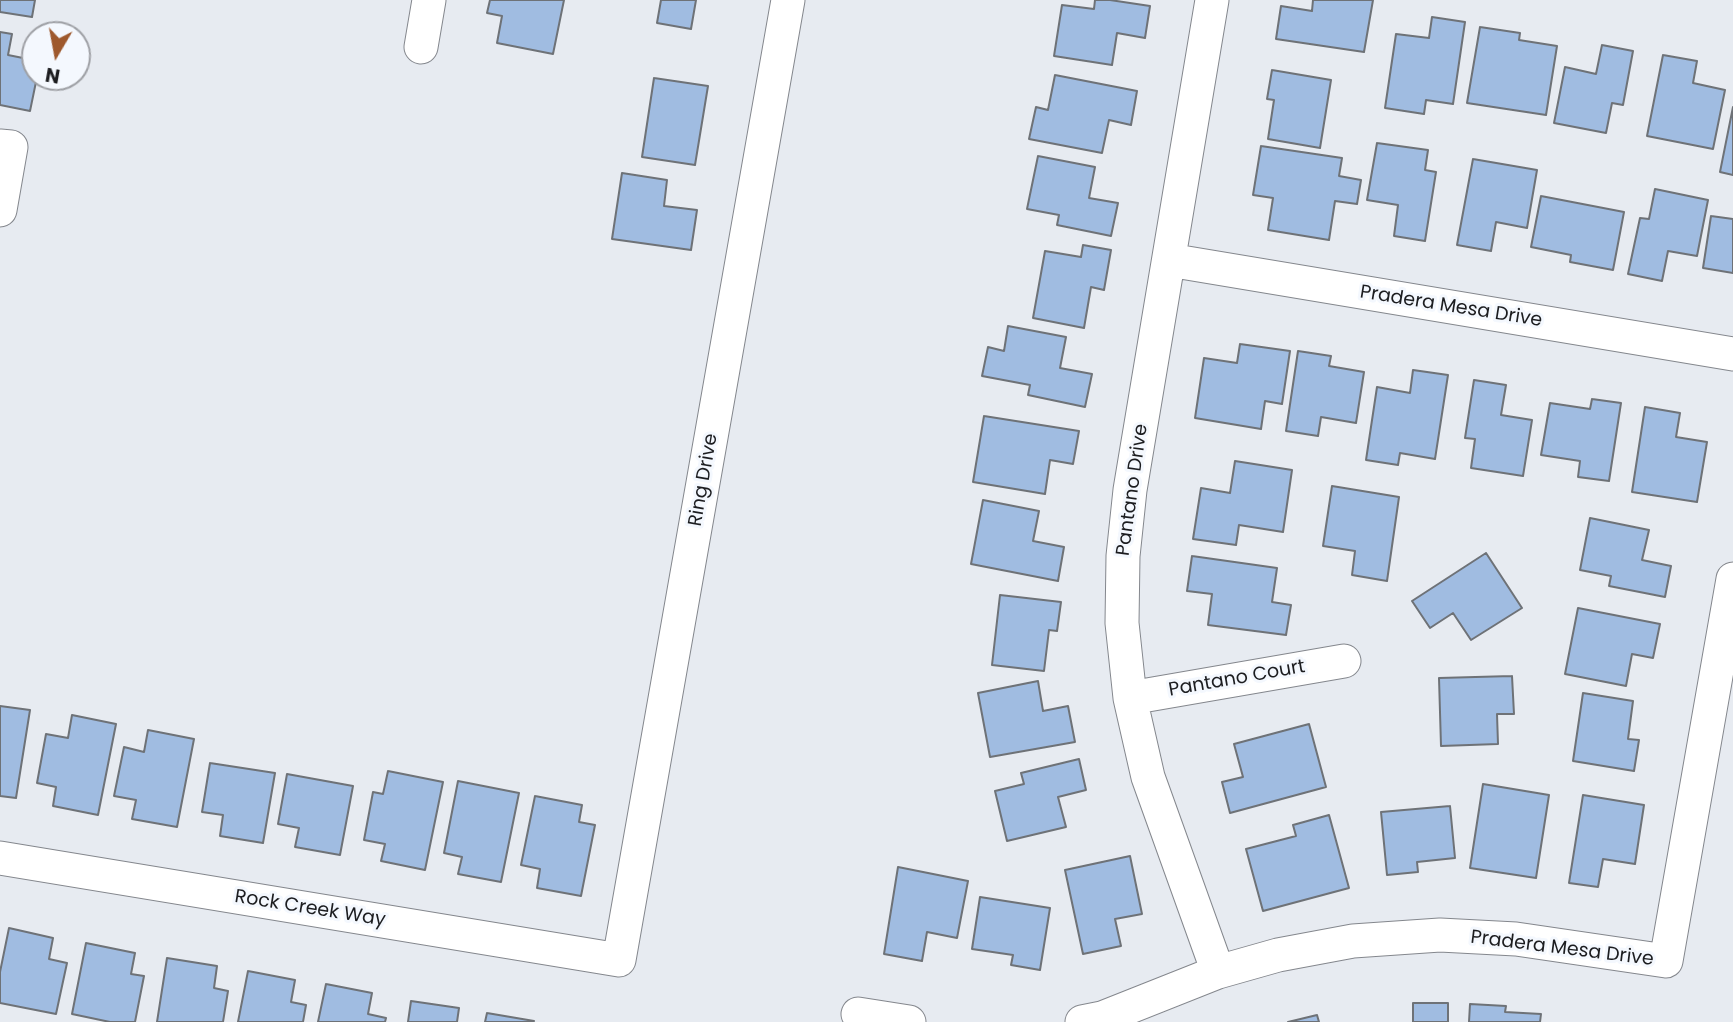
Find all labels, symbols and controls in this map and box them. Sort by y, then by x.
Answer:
north arrow [21,21,91,91]
text: N [43,61,62,90]
street label: Pradera Mesa Drive [1358,281,1544,333]
street label: Pantano Drive [1112,423,1154,557]
street label: Ring Drive [685,432,723,528]
street label: Pantano Court [1167,656,1307,702]
street label: Rock Creek Way [233,886,387,932]
street label: Pradera Mesa Drive [1469,926,1655,972]

